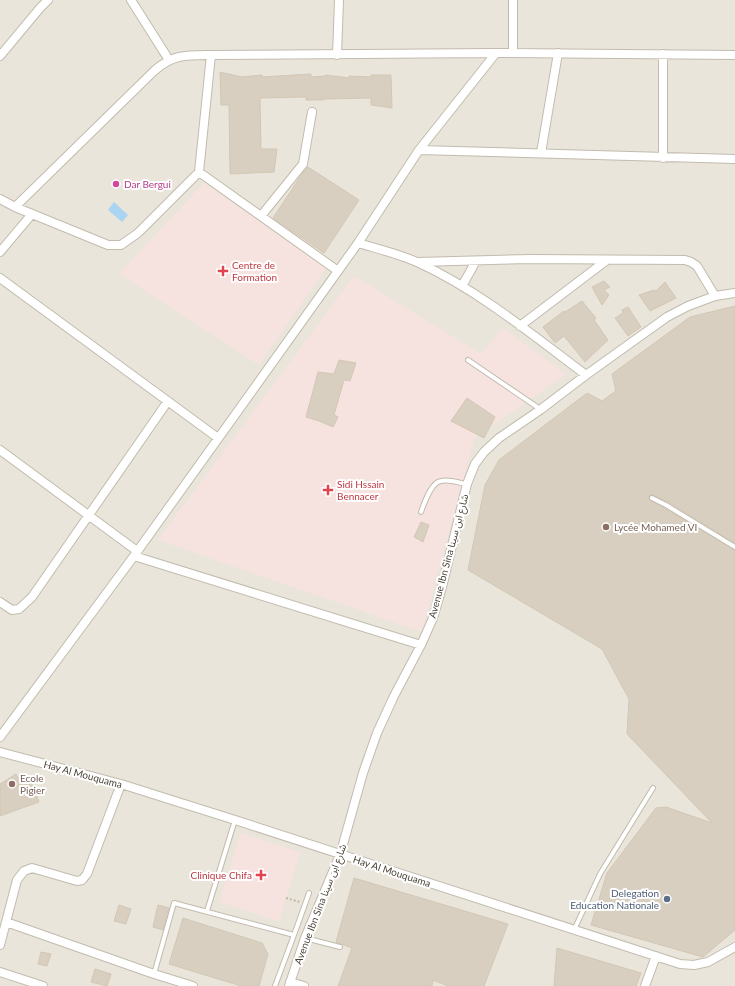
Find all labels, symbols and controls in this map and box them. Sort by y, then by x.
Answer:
place label: Dar Bergui [124,178,171,190]
marker: Dar Bergui [111,179,121,189]
place label: Centre de Formation [232,259,277,283]
marker: Centre de Formation [217,265,229,277]
place label: Sidi Hssain Bennacer [337,478,384,502]
marker: Sidi Hssain Bennacer [322,484,334,496]
street label: Avenue Ibn Sina شارع ابن سينا [426,493,472,620]
place label: Lycée Mohamed VI [614,521,697,533]
marker: Lycée Mohamed VI [601,522,611,532]
street label: Hay Al Mouquama [42,758,124,790]
place label: Ecole Pigier [20,772,45,796]
marker: Ecole Pigier [7,779,17,789]
street label: Avenue Ibn Sina شارع ابن سينا [291,842,350,967]
street label: Hay Al Mouquama [352,853,432,889]
place label: Clinique Chifa [190,869,252,881]
marker: Clinique Chifa [255,869,267,881]
place label: Delegation Education Nationale [570,887,659,911]
marker: Delegation Education Nationale [662,894,672,904]

